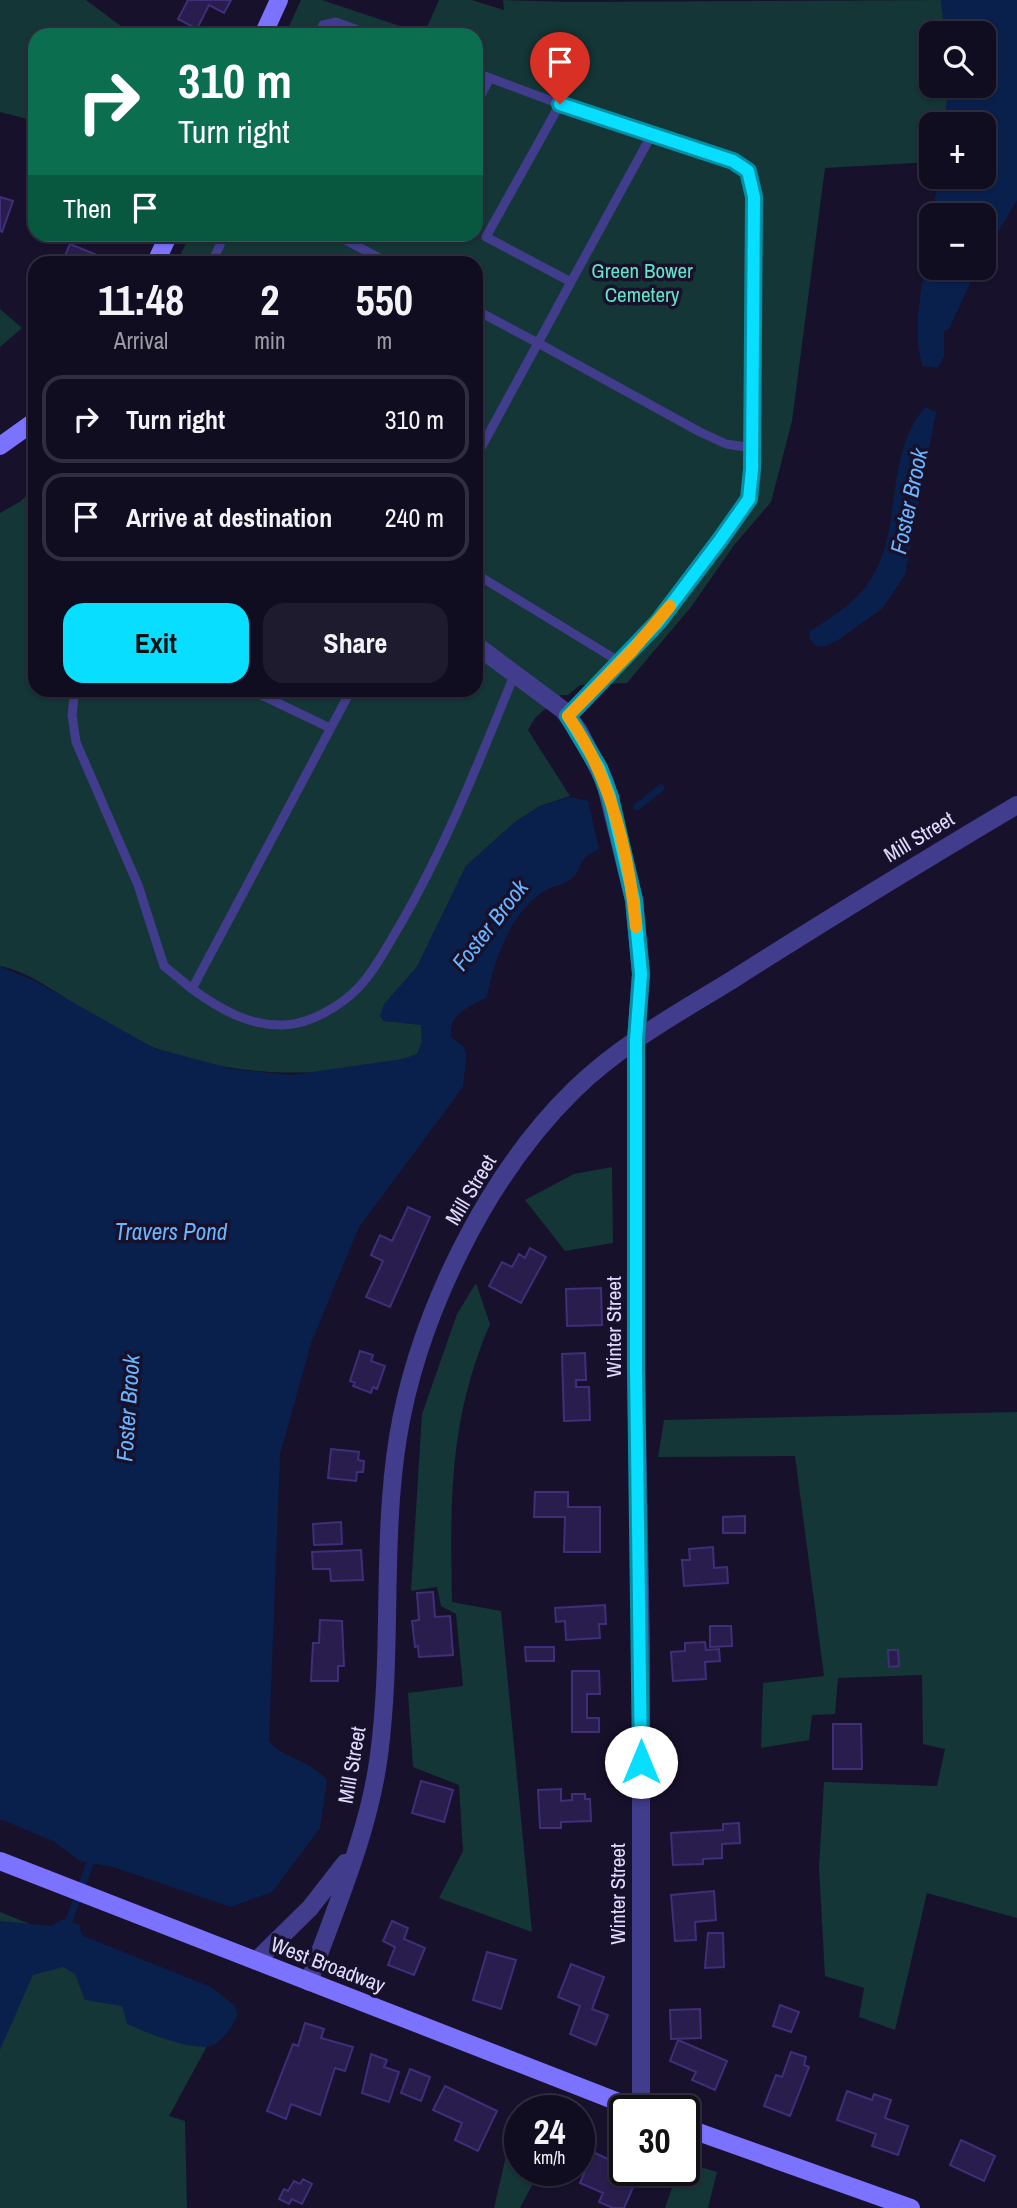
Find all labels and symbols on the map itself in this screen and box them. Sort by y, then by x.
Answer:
pin [530,32,590,104]
park label: Green Bower Cemetery [591,256,693,309]
water label: Foster Brook [882,444,935,557]
street label: Mill Street [878,804,960,869]
water label: Foster Brook [444,872,536,977]
street label: Mill Street [438,1149,503,1230]
water label: Travers Pond [115,1216,228,1247]
street label: Winter Street [599,1276,628,1378]
water label: Foster Brook [108,1352,147,1463]
street label: Mill Street [330,1724,373,1806]
position arrow [604,1725,678,1799]
street label: Winter Street [603,1843,632,1945]
street label: West Broadway [267,1929,390,2000]
speed limit sign: 30 [609,2095,700,2186]

